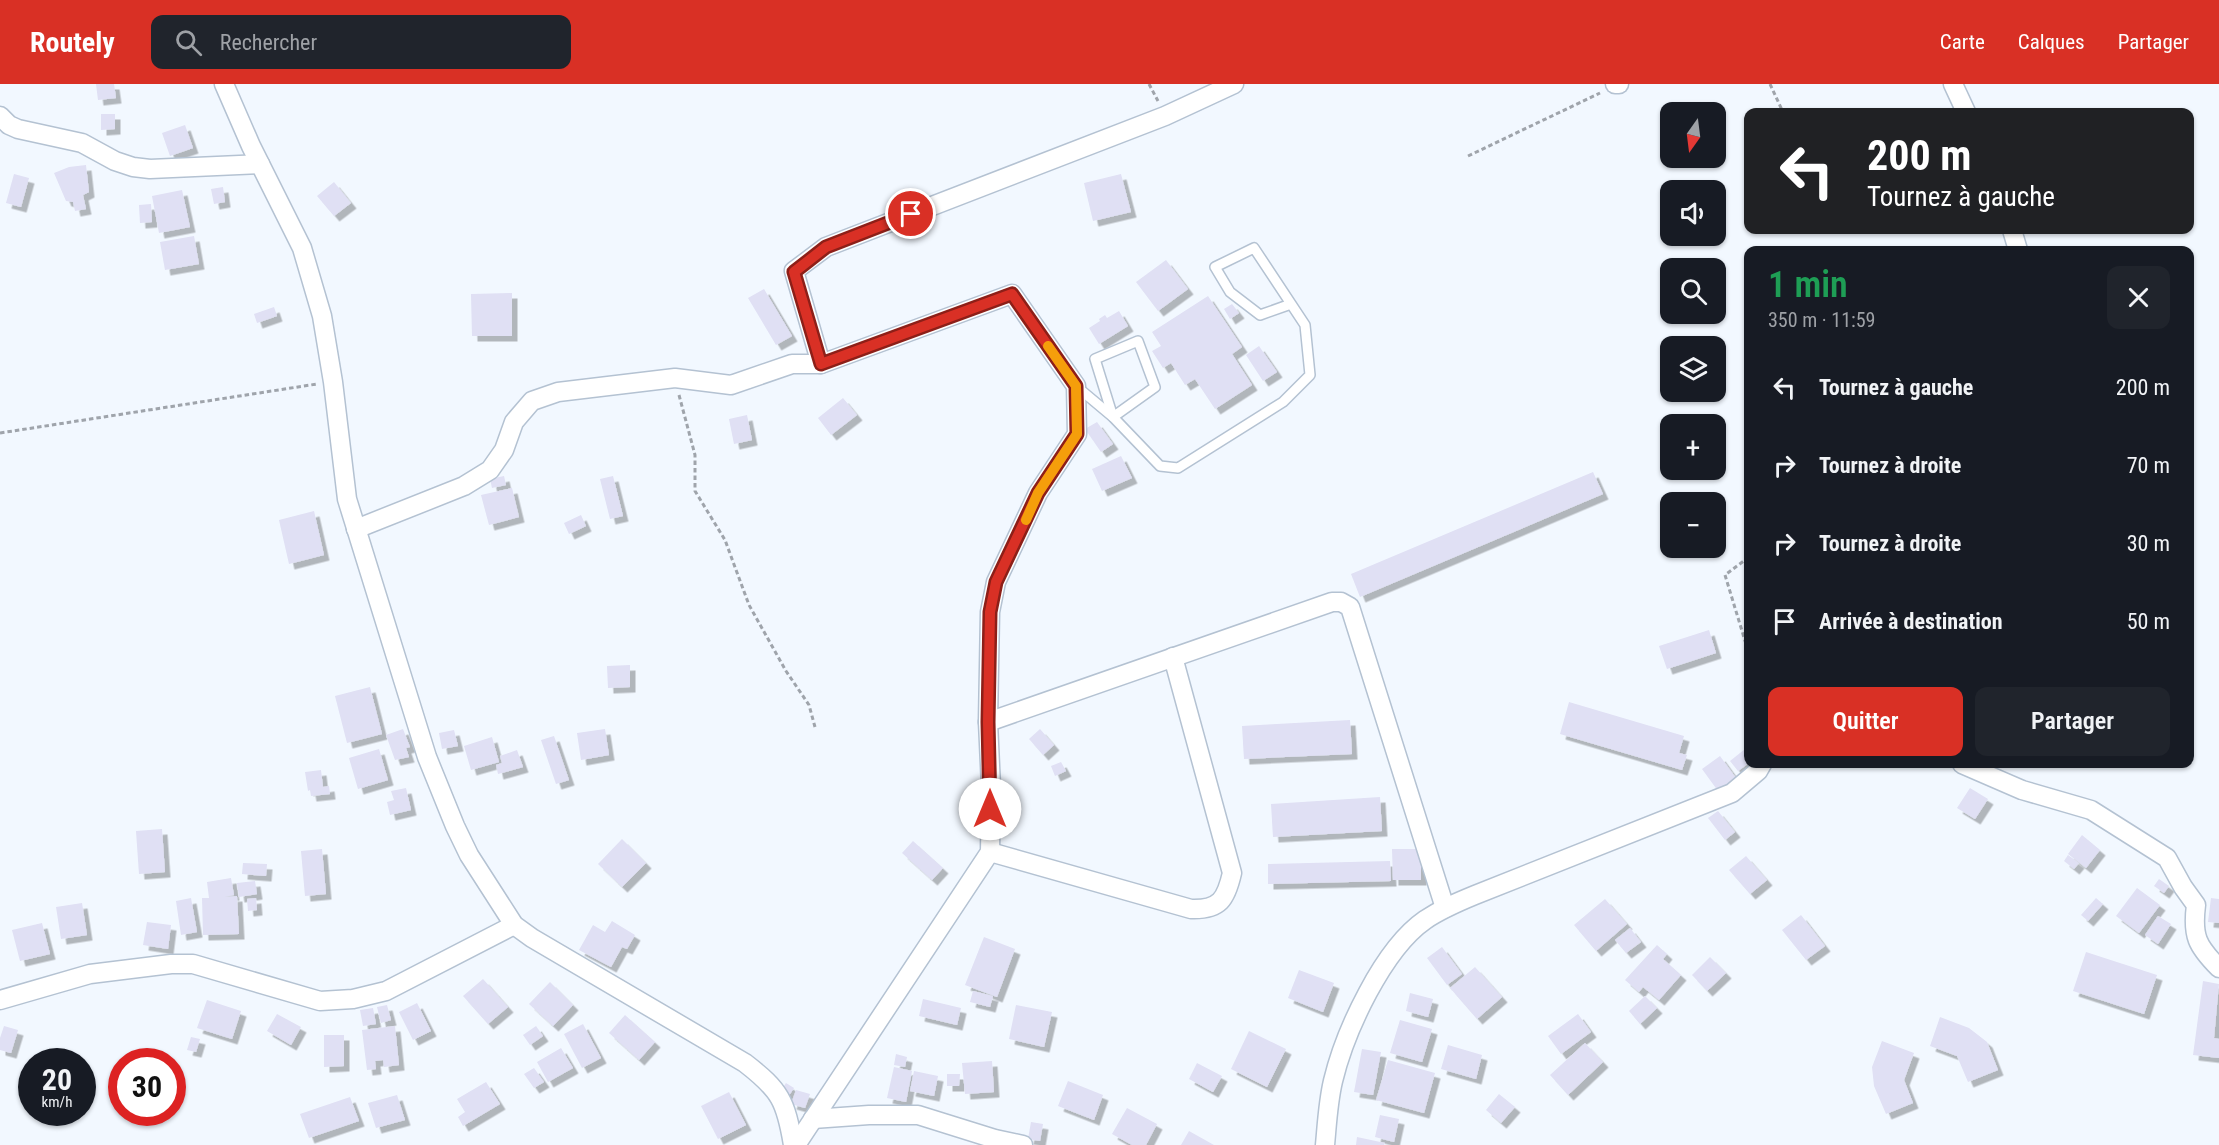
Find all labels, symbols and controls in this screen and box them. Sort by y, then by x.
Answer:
search box [151,15,571,69]
text: Routely [30,26,115,59]
icon: search [172,26,205,59]
text: Rechercher [220,30,317,55]
text: Carte [1940,30,1985,54]
text: Calques [2018,30,2085,54]
text: Partager [2118,30,2189,54]
north arrow [1660,102,1726,168]
map controls [1660,102,1726,558]
text: 200 m [1867,131,1972,180]
icon: left [1768,132,1846,210]
button: sound [1660,180,1726,246]
text: Tournez à gauche [1867,181,2055,213]
pin [885,188,936,239]
icon: arrive [894,197,927,230]
button: search [1660,258,1726,324]
text: 1 min [1768,264,1848,306]
button: close [2107,266,2170,329]
text: 350 m · 11:59 [1768,308,1875,332]
button: layers [1660,336,1726,402]
icon: left [1768,371,1801,404]
text: Tournez à gauche [1819,375,1973,400]
text: 200 m [2116,375,2170,400]
button: + [1660,414,1726,480]
icon: right [1768,449,1801,482]
text: Tournez à droite [1819,453,1961,478]
text: 70 m [2127,453,2170,478]
button: − [1660,492,1726,558]
icon: right [1768,527,1801,560]
text: Tournez à droite [1819,531,1961,556]
text: 30 m [2127,531,2170,556]
icon: arrive [1768,605,1801,638]
text: Arrivée à destination [1819,609,2003,634]
text: 50 m [2127,609,2170,634]
button: Quitter [1768,687,1963,756]
button: Partager [1975,687,2170,756]
position arrow [958,777,1022,841]
speed limit sign: 30 [108,1048,186,1126]
text: 20 [42,1062,72,1097]
text: km/h [42,1093,72,1111]

